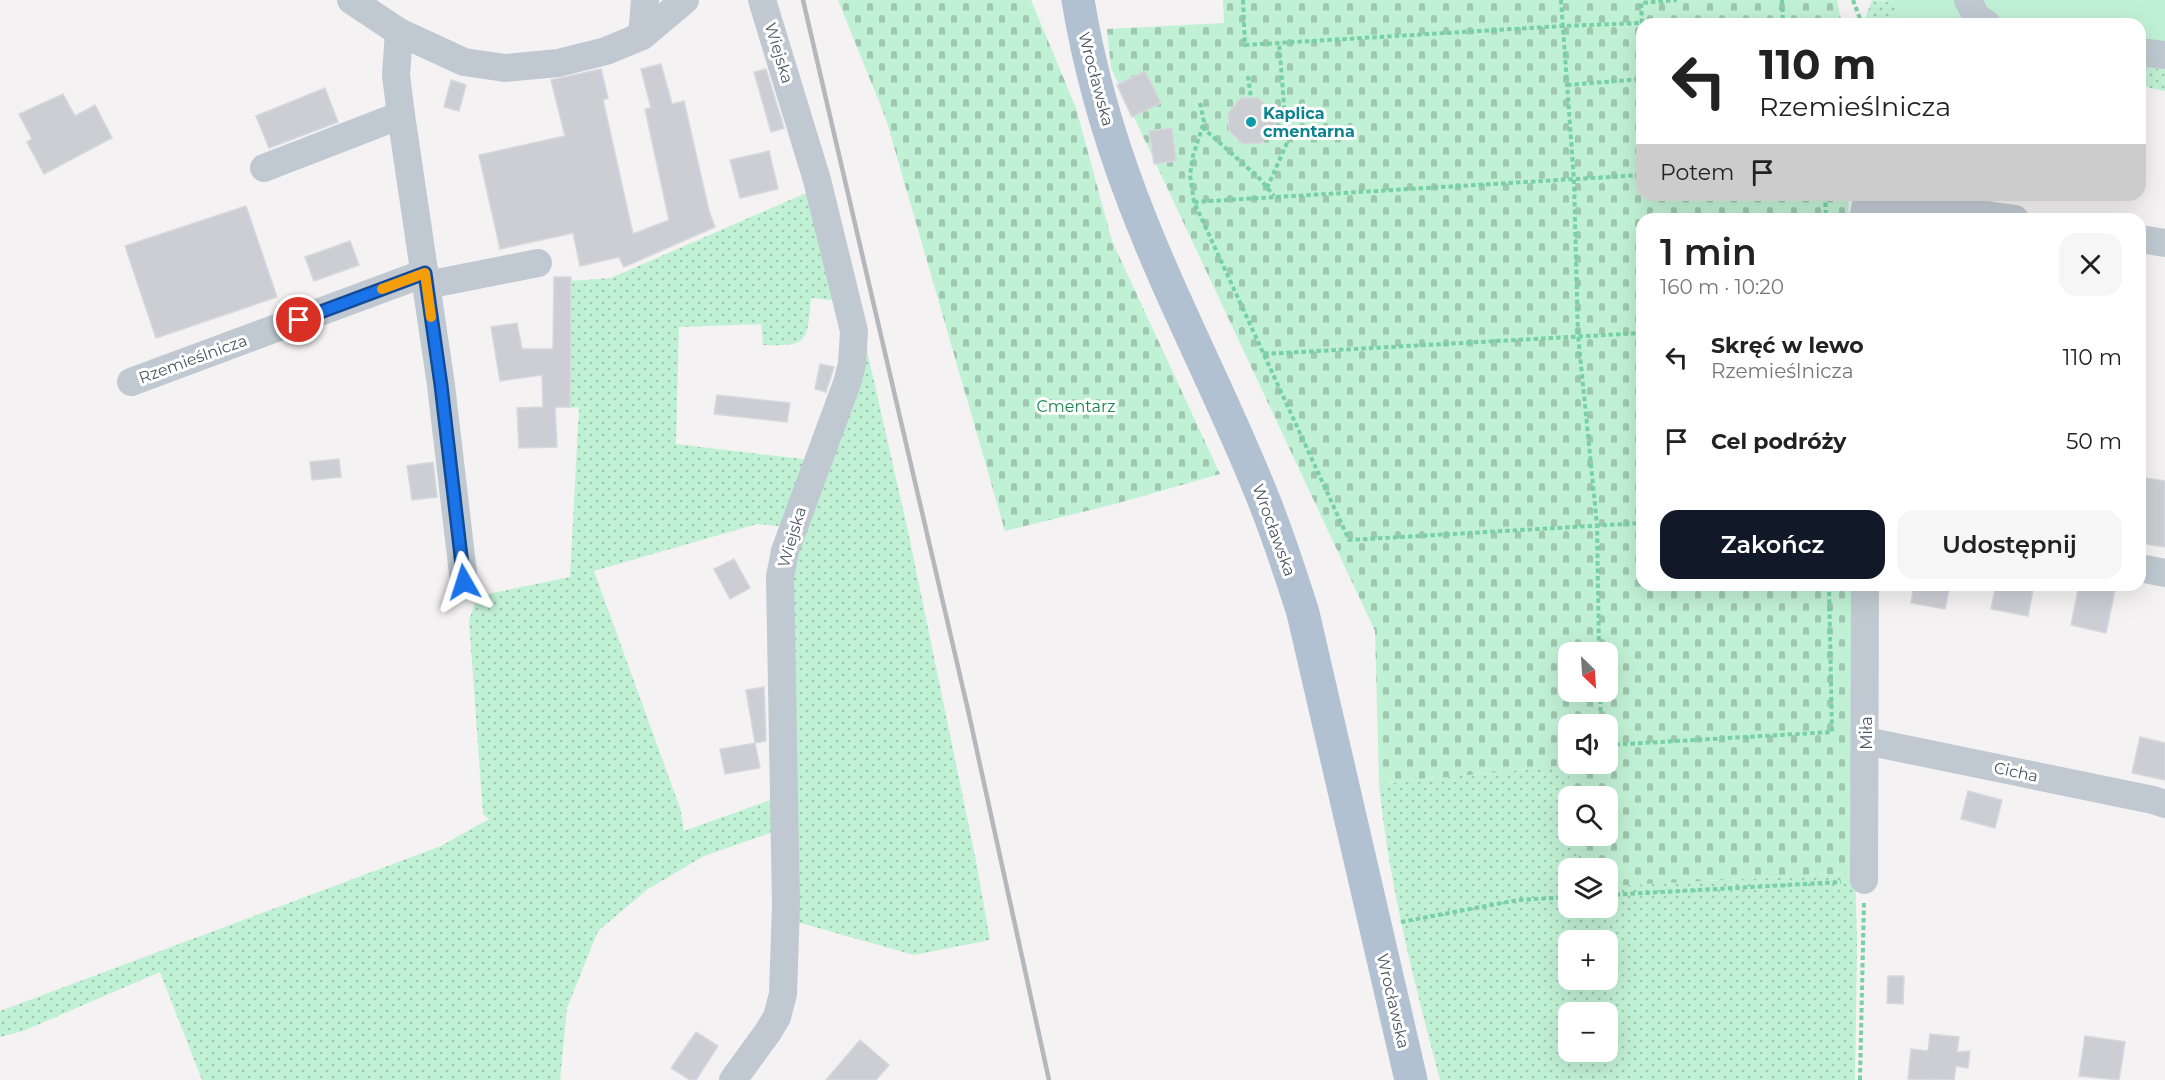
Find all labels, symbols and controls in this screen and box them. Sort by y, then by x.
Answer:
street label: Wiejska [761,20,797,86]
street label: Wrocławska [1074,30,1118,128]
text: 110 m [1759,38,1876,90]
icon: left [1660,42,1738,120]
text: Rzemieślnicza [1759,90,1951,123]
place label: Kaplica cmentarna [1263,104,1355,141]
marker: Kaplica cmentarna [1244,115,1258,129]
icon: arrive [1746,156,1779,189]
text: Potem [1660,159,1734,186]
text: 1 min [1660,230,1757,274]
button: close [2059,233,2122,296]
text: 160 m · 10:20 [1660,275,1784,299]
pin [273,294,324,345]
icon: arrive [282,303,315,336]
street label: Rzemieślnicza [136,331,250,387]
text: Skręć w lewo [1711,332,1864,359]
icon: left [1660,341,1693,374]
text: 110 m [2062,344,2122,371]
text: Rzemieślnicza [1711,359,1853,383]
park label: Cmentarz [1036,397,1116,416]
icon: arrive [1660,425,1693,458]
text: Cel podróży [1711,428,1847,455]
text: 50 m [2066,428,2122,455]
street label: Wrocławska [1249,481,1299,579]
street label: Wiejska [774,504,810,570]
button: Zakończ [1660,510,1885,579]
button: Udostępnij [1897,510,2122,579]
position arrow [432,550,496,614]
north arrow [1558,642,1618,702]
map controls [1558,642,1618,1062]
button: sound [1558,714,1618,774]
street label: Miła [1857,716,1876,750]
street label: Cicha [1992,758,2040,786]
button: search [1558,786,1618,846]
button: layers [1558,858,1618,918]
button: + [1558,930,1618,990]
street label: Wrocławska [1373,952,1413,1050]
button: − [1558,1002,1618,1062]

